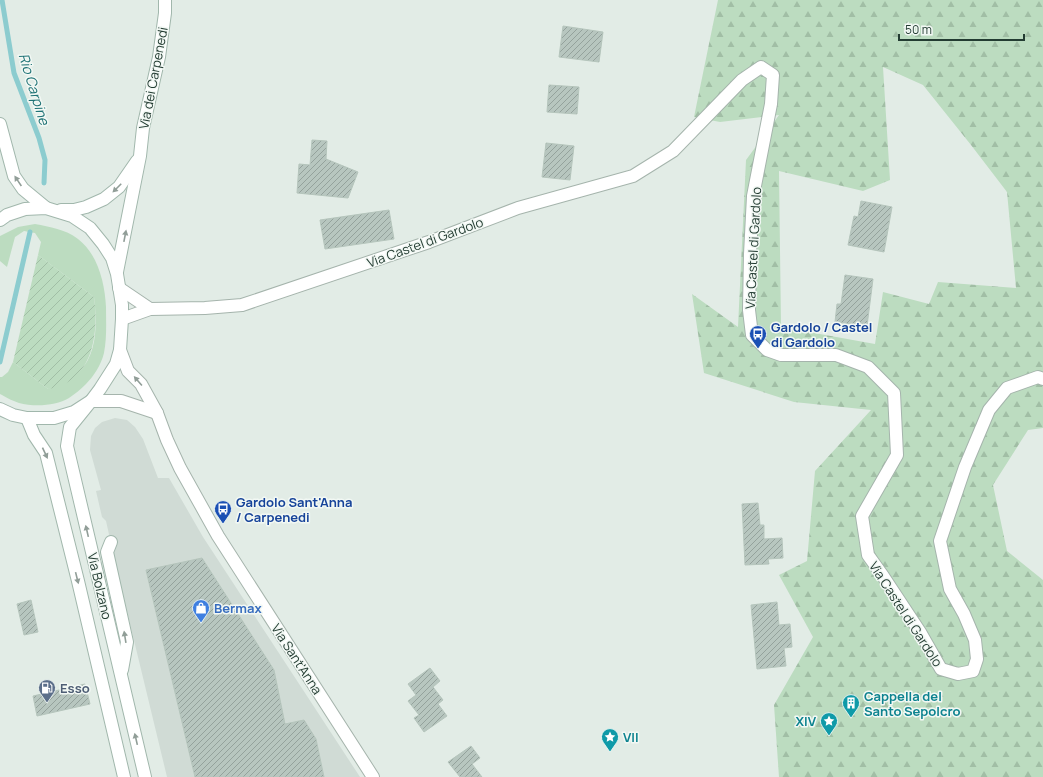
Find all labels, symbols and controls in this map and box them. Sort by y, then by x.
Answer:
scale bar [899,16,1024,42]
text: 50 m [905,21,932,38]
street label: Via dei Carpenedi [134,25,172,131]
water label: Rio Carpine [15,51,55,128]
one-way arrow [14,176,22,186]
one-way arrow [112,183,122,193]
street label: Via Castel di Gardolo [741,186,765,310]
street label: Via Castel di Gardolo [364,213,486,271]
one-way arrow [122,229,128,242]
place label: Gardolo / Castel di Gardolo [771,318,873,351]
bus stop icon: Gardolo / Castel di Gardolo [748,324,768,349]
one-way arrow [134,376,143,387]
one-way arrow [42,447,48,459]
place label: Gardolo Sant'Anna / Carpenedi [236,493,353,526]
bus stop icon: Gardolo Sant'Anna / Carpenedi [213,499,233,524]
one-way arrow [83,525,89,537]
street label: Via Bolzano [84,551,117,622]
street label: Via Castel di Gardolo [865,558,947,670]
one-way arrow [75,572,81,585]
shop icon: Bermax [191,598,211,623]
place label: Bermax [214,599,262,617]
street label: Via Sant'Anna [267,620,327,698]
one-way arrow [122,631,128,643]
fuel station icon: Esso [37,678,57,703]
place label: Esso [60,679,90,697]
place label: Cappella del Santo Sepolcro [864,687,961,720]
building icon: Cappella del Santo Sepolcro [841,693,861,718]
place icon: XIV [819,711,839,736]
place label: XIV [796,712,817,730]
place icon: VII [600,727,620,752]
place label: VII [623,728,639,746]
one-way arrow [133,733,139,745]

